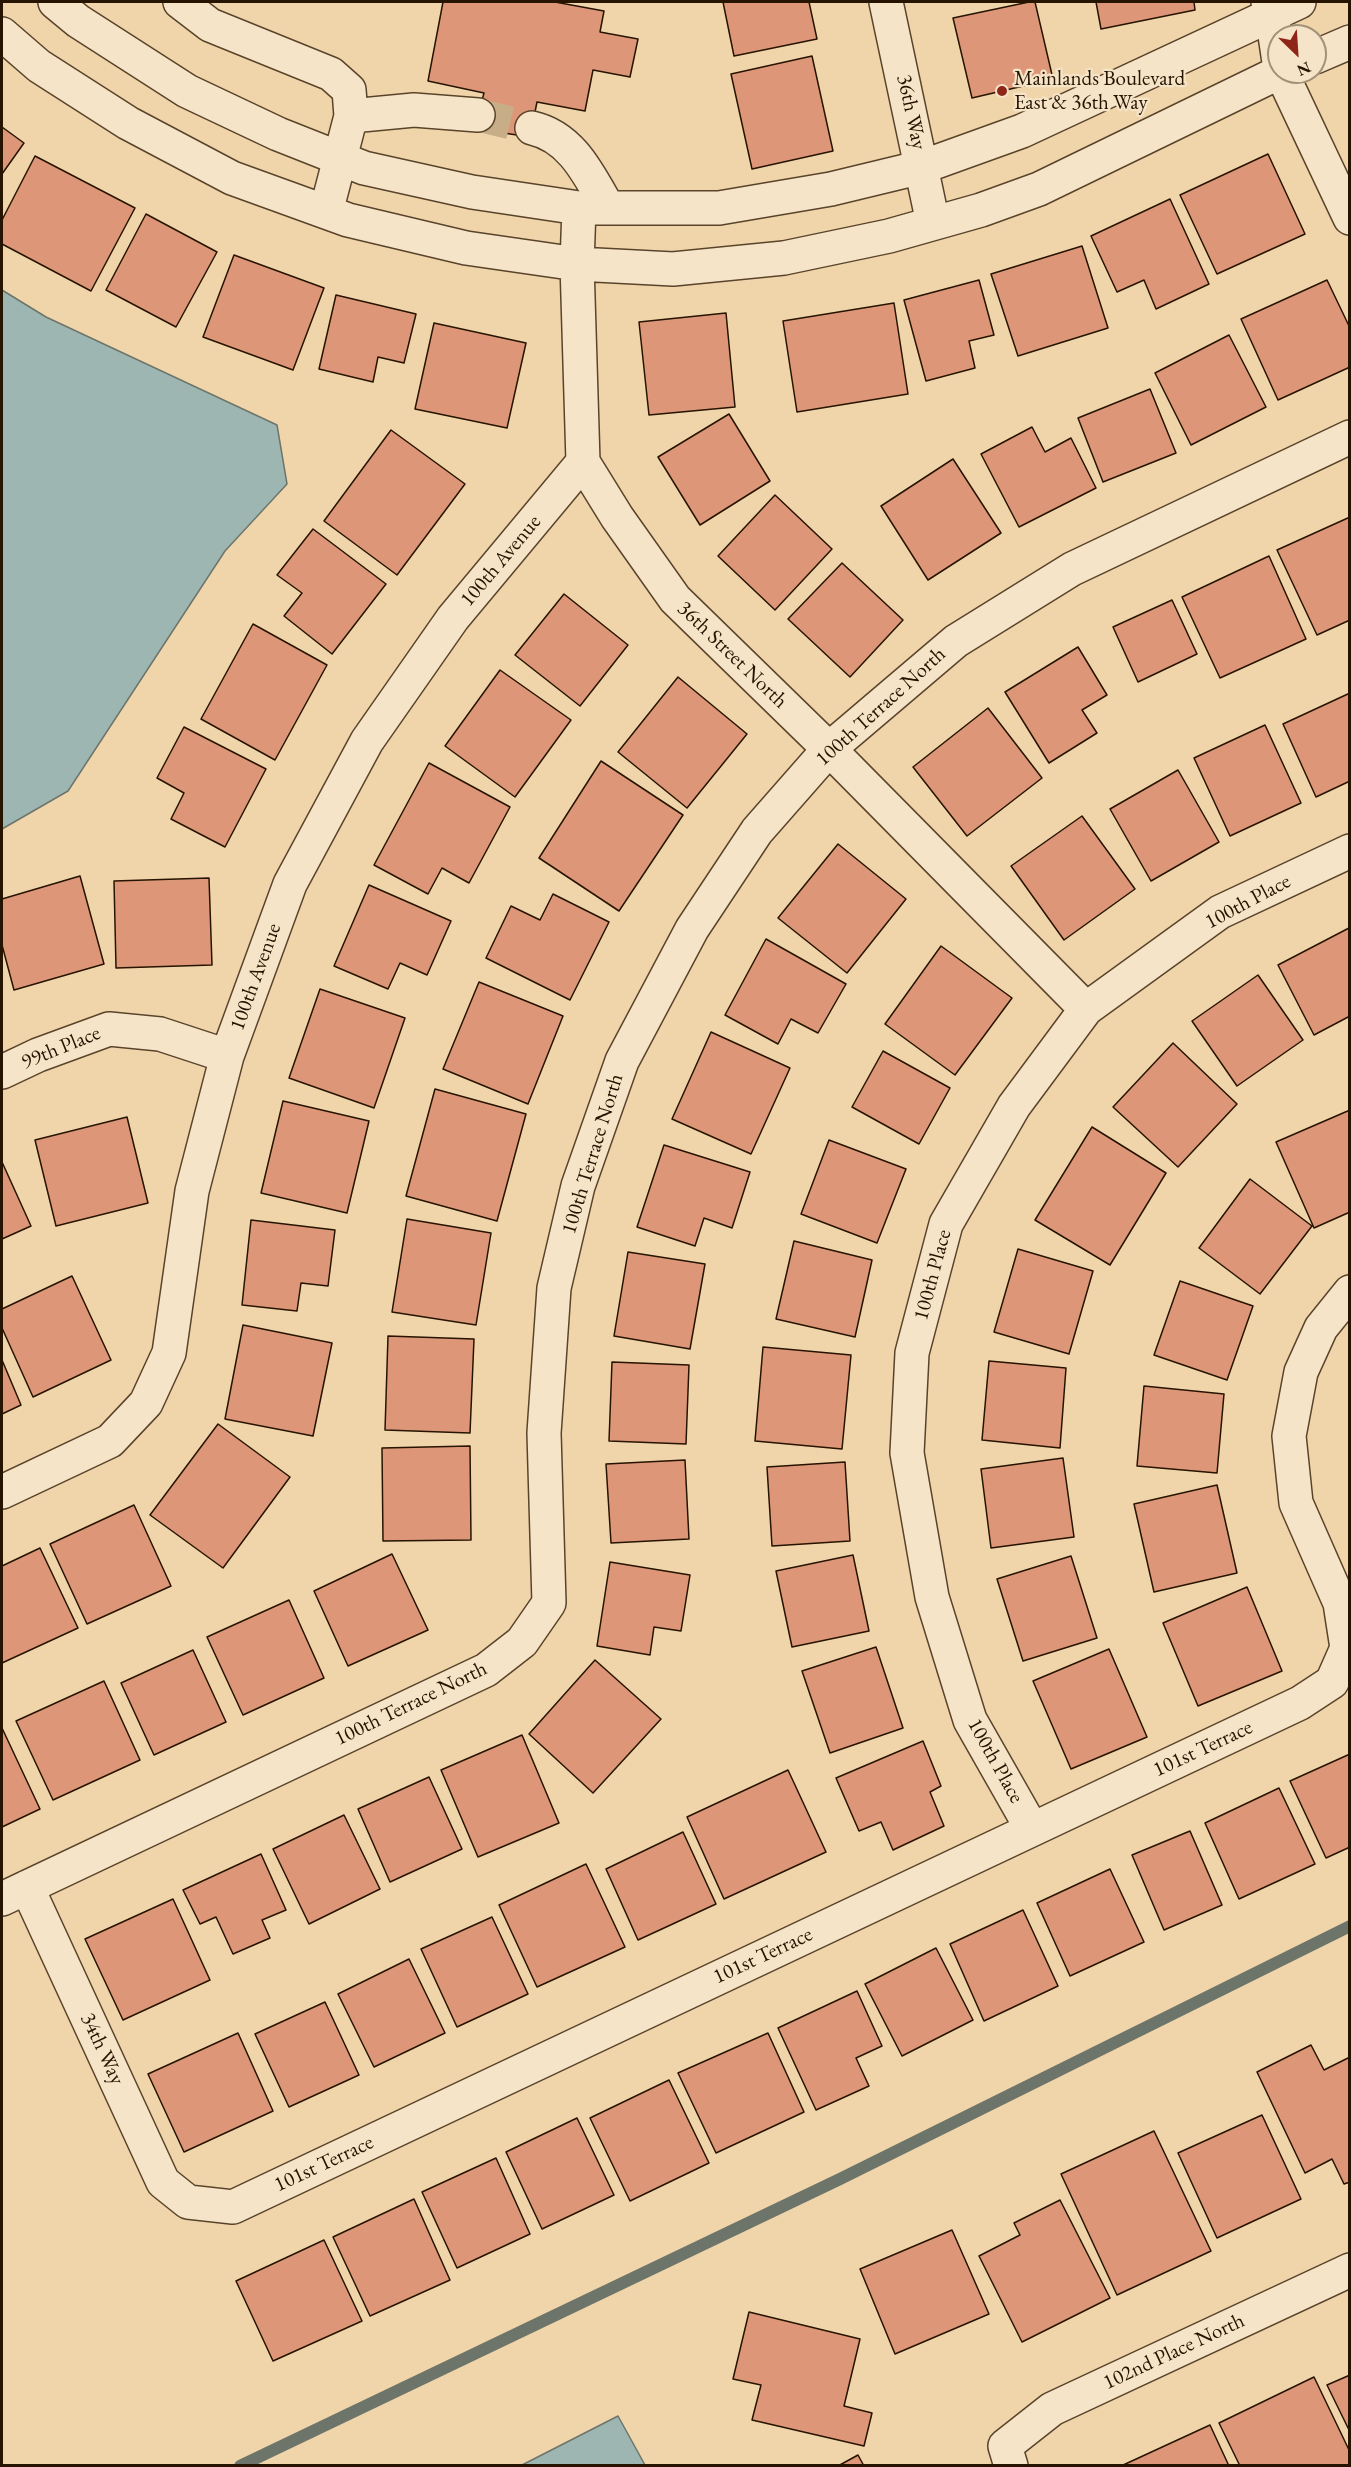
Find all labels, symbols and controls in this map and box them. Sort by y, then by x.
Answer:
north arrow [1267,24,1327,84]
text: N [1294,57,1314,81]
place label: Mainlands Boulevard East & 36th Way [1014,66,1185,116]
street label: 36th Way [891,72,931,152]
marker: Mainlands Boulevard East & 36th Way [995,84,1009,98]
street label: 100th Avenue [455,510,547,612]
street label: 36th Street North [672,596,792,714]
street label: 100th Terrace North [811,642,951,772]
street label: 100th Place [1201,869,1295,935]
street label: 100th Avenue [225,920,287,1034]
street label: 99th Place [18,1021,104,1075]
street label: 100th Terrace North [557,1071,629,1237]
street label: 100th Place [909,1227,957,1323]
street label: 100th Terrace North [331,1656,491,1752]
street label: 100th Place [961,1714,1029,1808]
street label: 101st Terrace [1149,1715,1257,1783]
street label: 101st Terrace [709,1922,817,1990]
street label: 34th Way [74,2009,130,2089]
street label: 101st Terrace [270,2130,378,2198]
street label: 102nd Place North [1099,2308,1249,2396]

